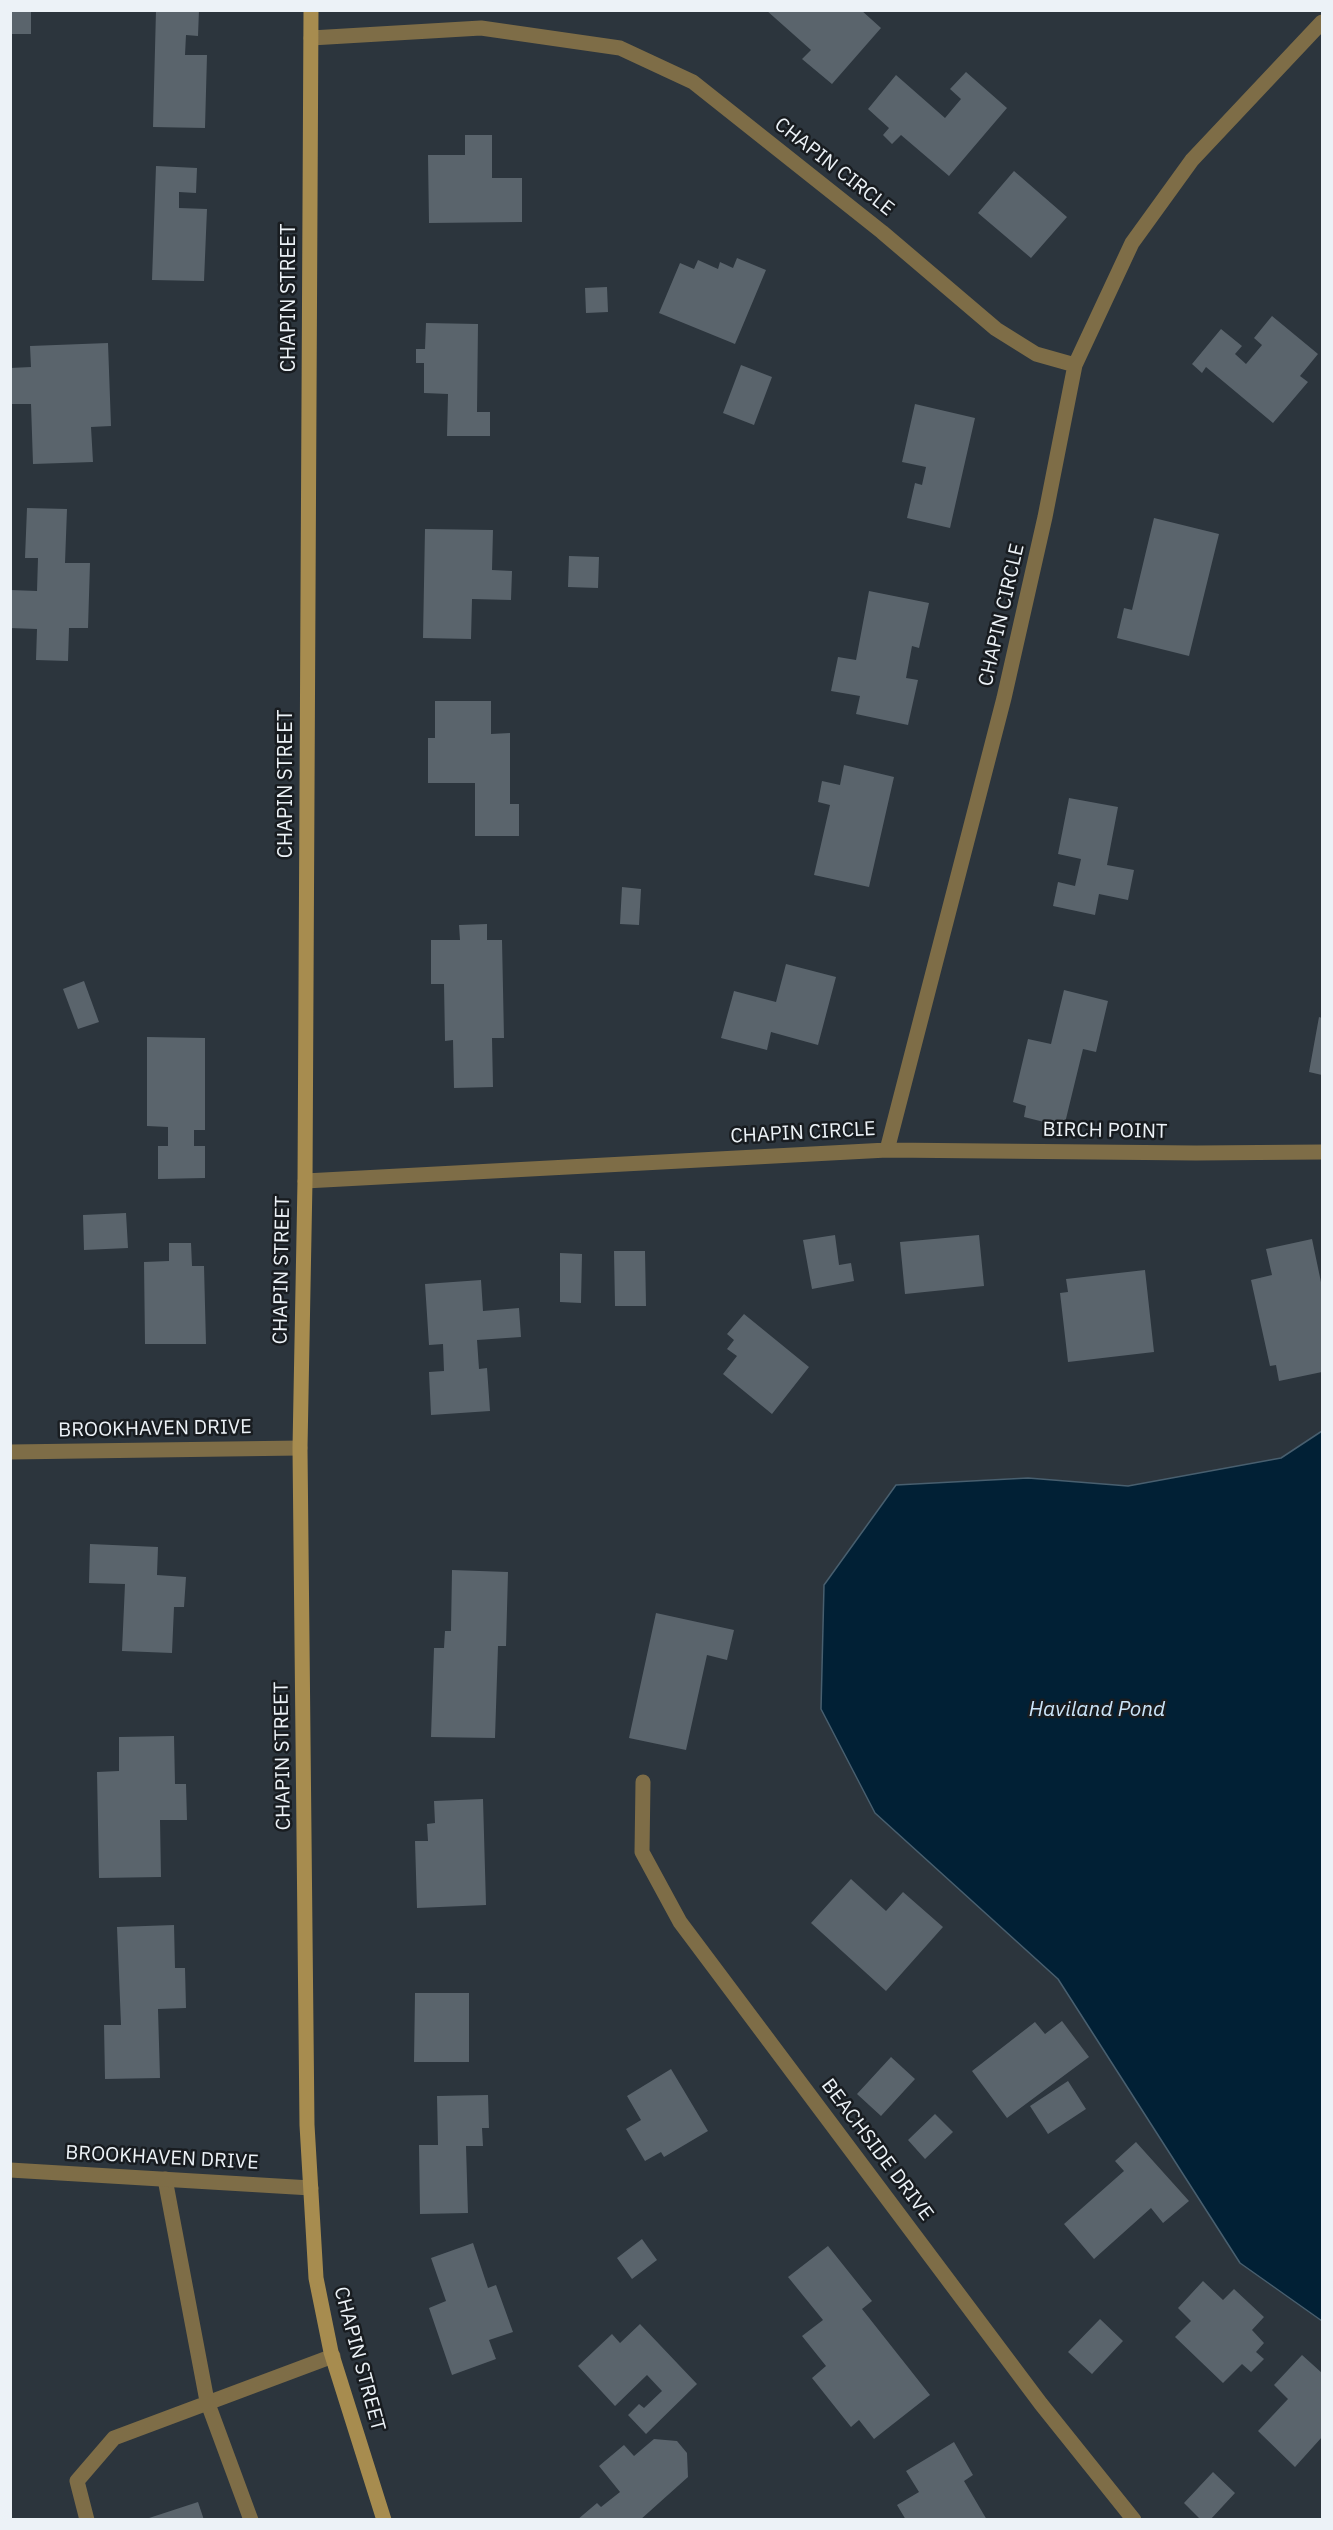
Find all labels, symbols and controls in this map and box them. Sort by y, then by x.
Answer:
street label: CHAPIN CIRCLE [769,113,899,221]
street label: CHAPIN STREET [277,224,301,372]
street label: CHAPIN CIRCLE [974,541,1030,689]
street label: CHAPIN STREET [274,710,298,858]
street label: CHAPIN CIRCLE [730,1117,876,1149]
street label: BIRCH POINT [1042,1118,1168,1144]
street label: CHAPIN STREET [269,1195,295,1345]
street label: BROOKHAVEN DRIVE [58,1415,252,1443]
street label: CHAPIN STREET [270,1681,296,1831]
water label: Haviland Pond [1029,1697,1165,1723]
street label: BEACHSIDE DRIVE [816,2074,938,2226]
street label: BROOKHAVEN DRIVE [65,2141,259,2175]
street label: CHAPIN STREET [328,2284,390,2434]

